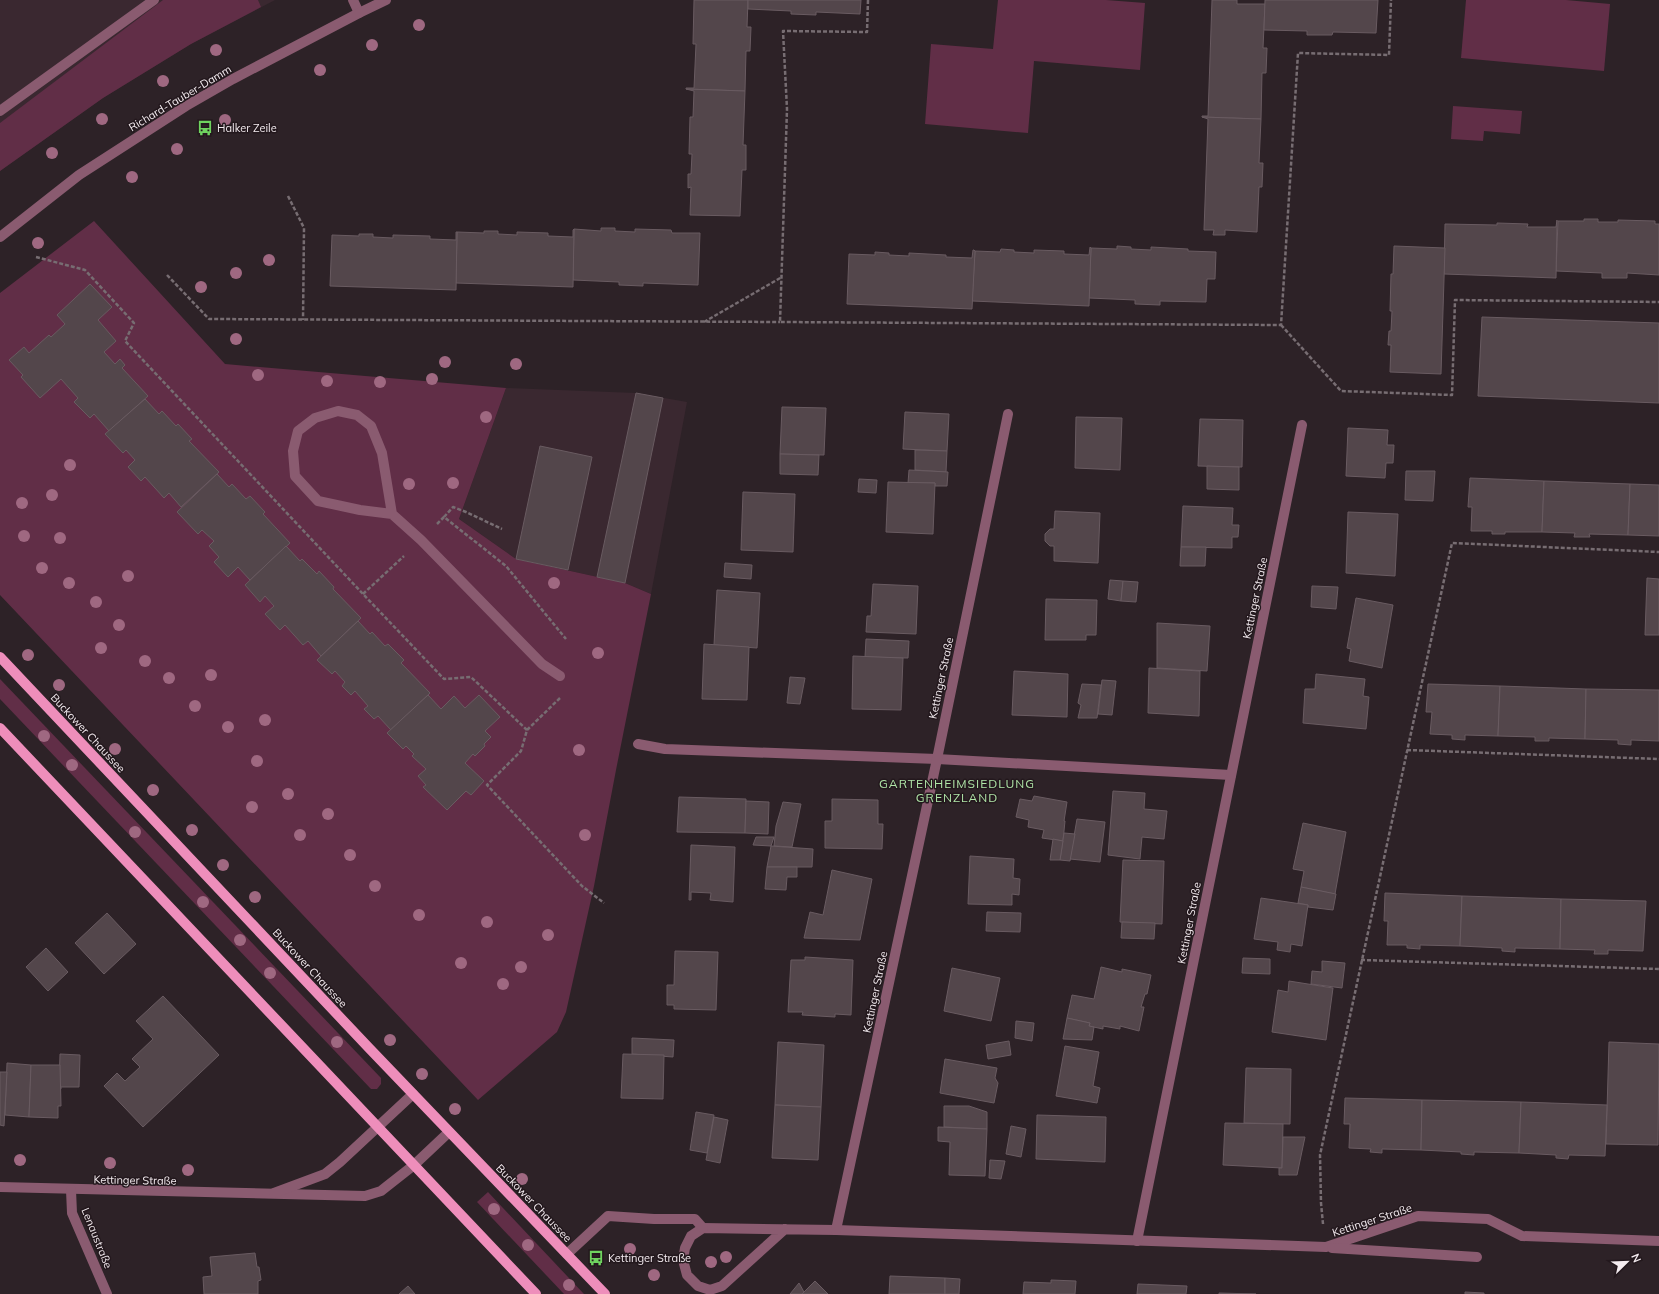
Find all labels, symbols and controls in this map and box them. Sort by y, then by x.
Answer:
street label: Richard-Tauber-Damm [126,62,234,134]
bus stop icon: Halker Zeile [196,119,214,137]
place label: Halker Zeile [217,121,277,135]
street label: Kettinger Straße [1240,556,1270,640]
street label: Kettinger Straße [926,636,956,720]
street label: Buckower Chaussee [48,691,128,775]
district label: GARTENHEIMSIEDLUNG GRENZLAND [879,776,1035,805]
street label: Kettinger Straße [1174,881,1204,965]
street label: Buckower Chaussee [270,926,350,1010]
street label: Kettinger Straße [860,950,890,1034]
street label: Buckower Chaussee [493,1161,575,1245]
street label: Kettinger Straße [93,1172,177,1188]
street label: Kettinger Straße [1330,1200,1414,1239]
street label: Lenaustraße [79,1206,115,1270]
north arrow [1607,1242,1647,1282]
bus stop icon: Kettinger Straße [587,1249,605,1267]
place label: Kettinger Straße [608,1251,691,1265]
text: N [1628,1252,1644,1265]

